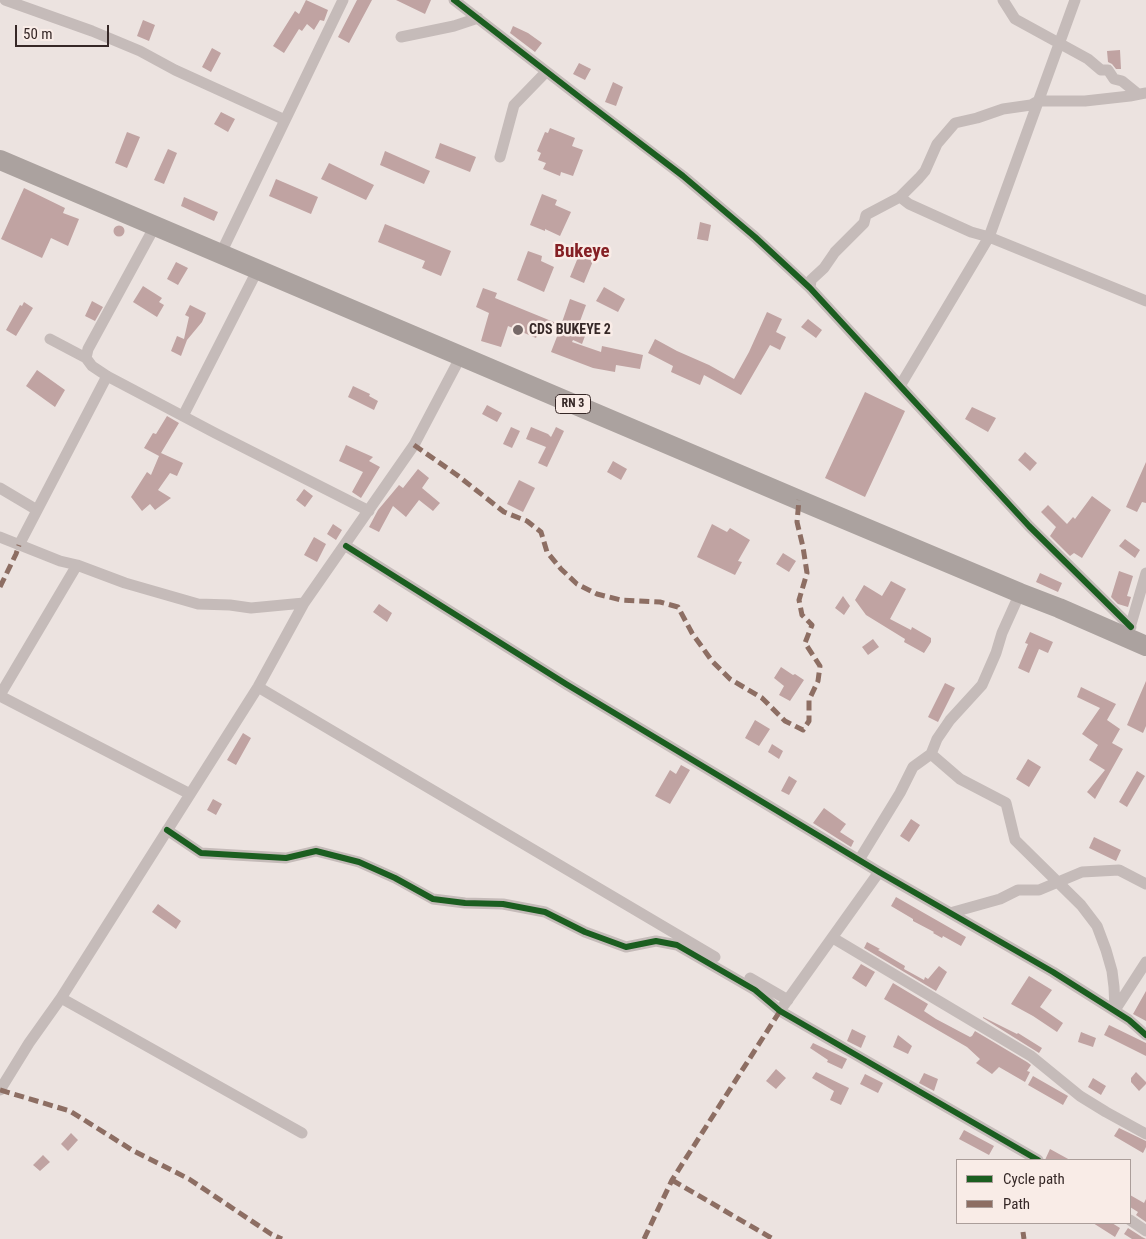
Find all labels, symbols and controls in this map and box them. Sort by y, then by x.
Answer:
scale bar [18,15,111,47]
text: 50 m [23,25,53,43]
district label: Bukeye [554,241,610,263]
place label: CDS BUKEYE 2 [529,322,611,338]
marker: CDS BUKEYE 2 [511,323,525,337]
road number: RN 3 [556,394,590,414]
legend [956,1159,1131,1224]
text: Cycle path [1003,1170,1065,1188]
text: Path [1003,1195,1030,1213]

